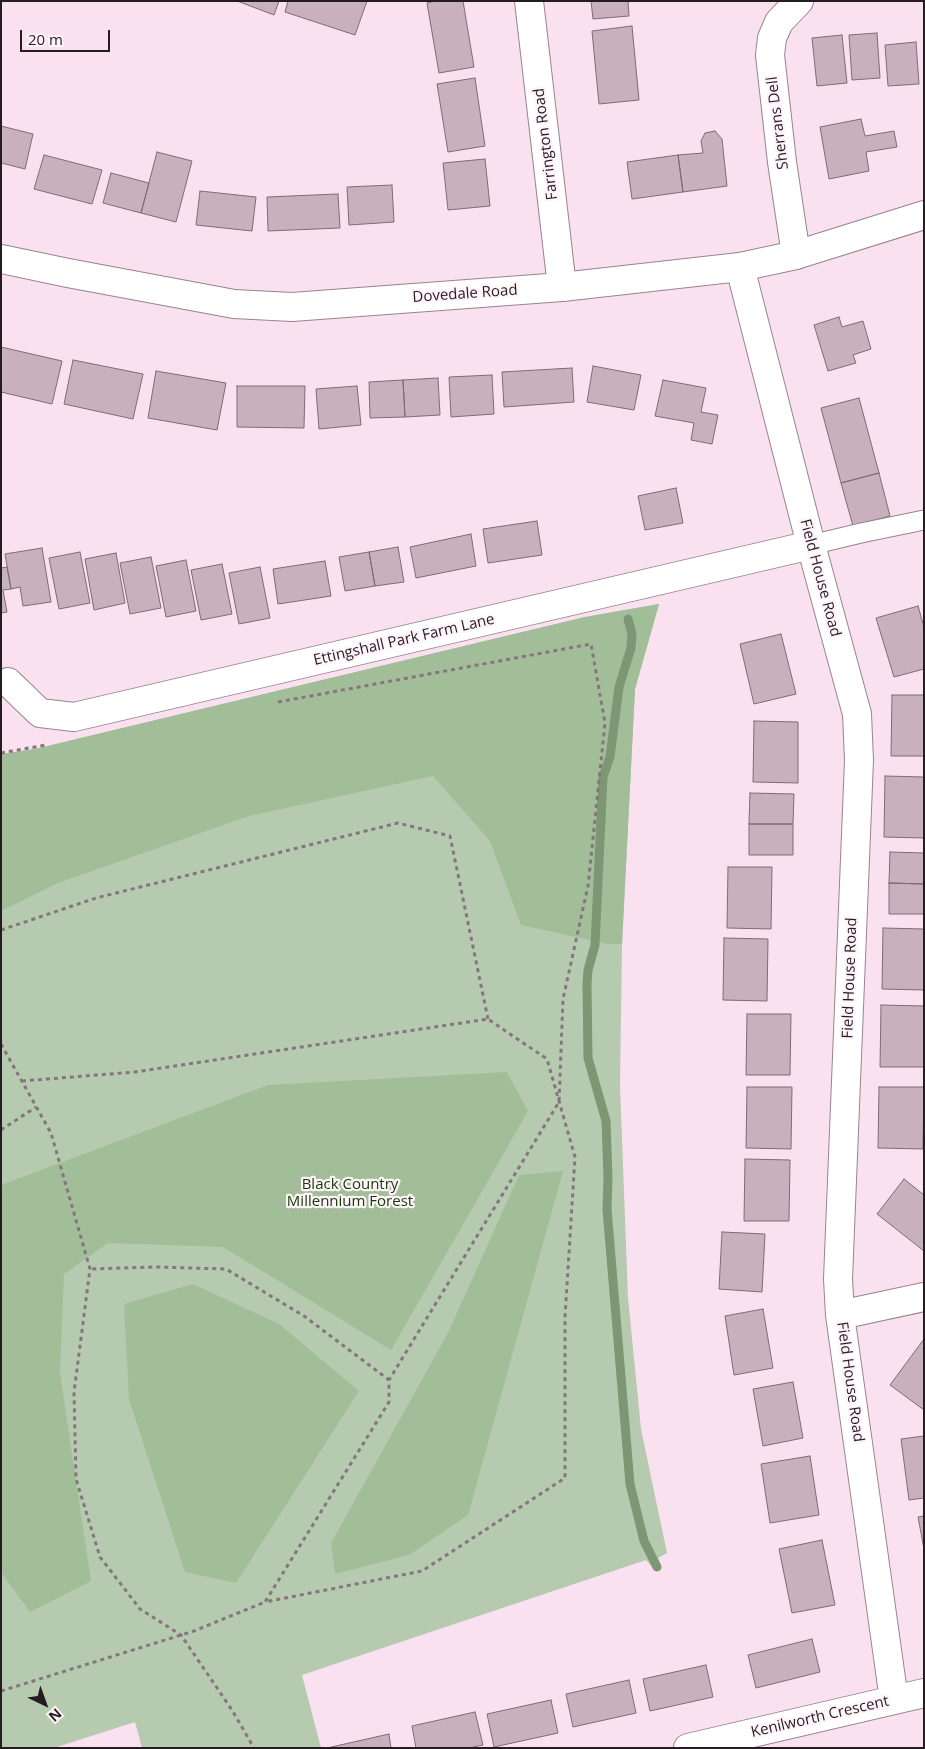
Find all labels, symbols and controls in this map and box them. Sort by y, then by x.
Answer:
scale bar [22,20,112,52]
text: 20 m [28,29,63,49]
street label: Sherrans Dell [763,75,793,171]
street label: Farrington Road [530,87,562,201]
street label: Dovedale Road [412,281,518,307]
street label: Field House Road [796,517,844,639]
street label: Ettingshall Park Farm Lane [312,610,496,670]
street label: Field House Road [839,917,861,1039]
park label: Black Country Millennium Forest [287,1176,413,1211]
street label: Field House Road [833,1321,867,1443]
north arrow [20,1679,70,1729]
street label: Kenilworth Crescent [749,1692,891,1742]
text: N [45,1705,66,1726]

